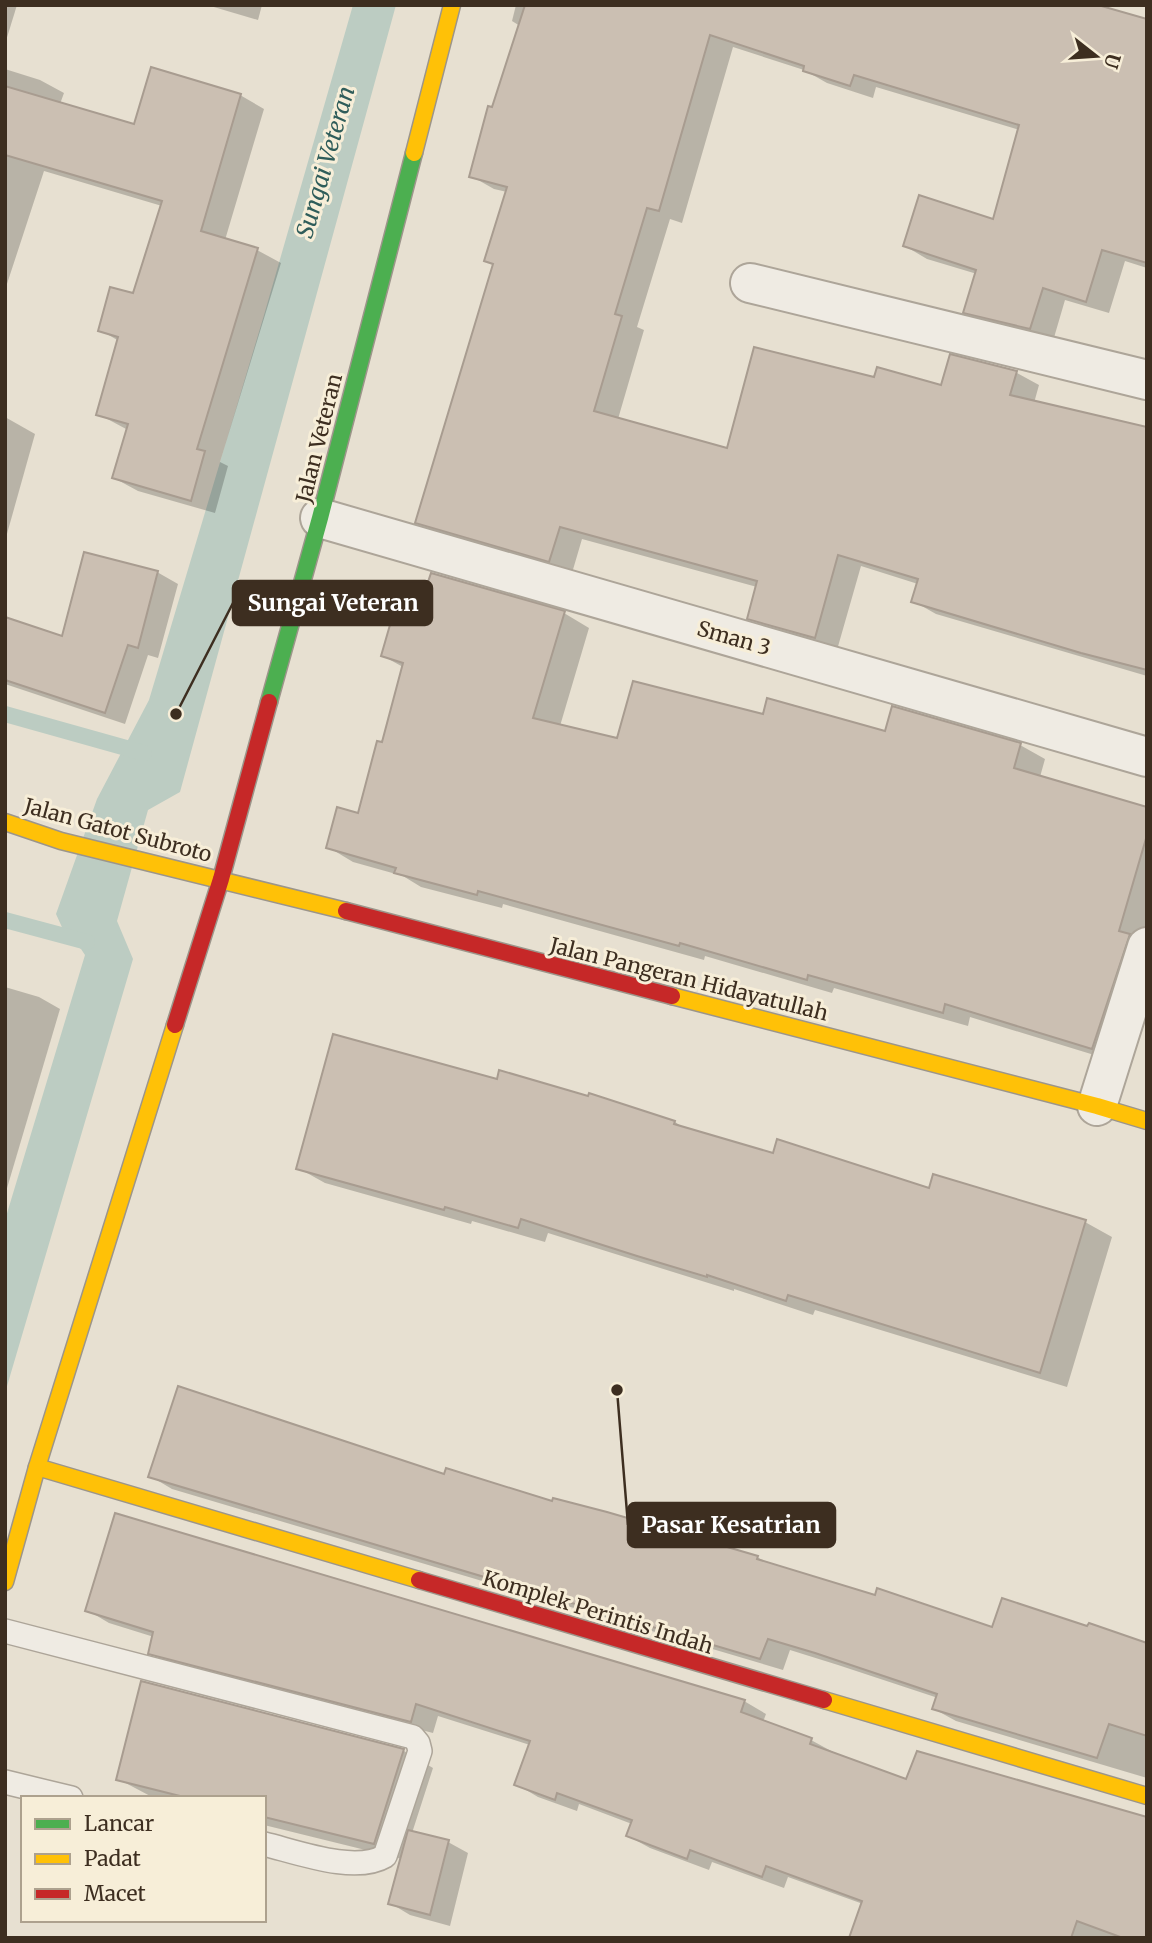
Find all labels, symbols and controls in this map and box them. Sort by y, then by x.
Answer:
north arrow [1061,21,1131,91]
text: U [1099,51,1126,71]
water label: Sungai Veteran [290,83,360,241]
street label: Jalan Veteran [290,371,348,506]
callout: Sungai Veteran [233,581,432,625]
text: Sungai Veteran [247,588,419,617]
street label: Sman 3 [694,615,774,661]
street label: Jalan Gatot Subroto [20,792,215,868]
street label: Jalan Pangeran Hidayatullah [546,931,831,1027]
callout: Pasar Kesatrian [628,1503,835,1547]
text: Pasar Kesatrian [641,1510,821,1539]
street label: Komplek Perintis Indah [480,1564,717,1660]
legend [21,1796,266,1922]
text: Lancar [84,1810,154,1837]
text: Padat [84,1845,141,1872]
text: Macet [84,1880,146,1907]

